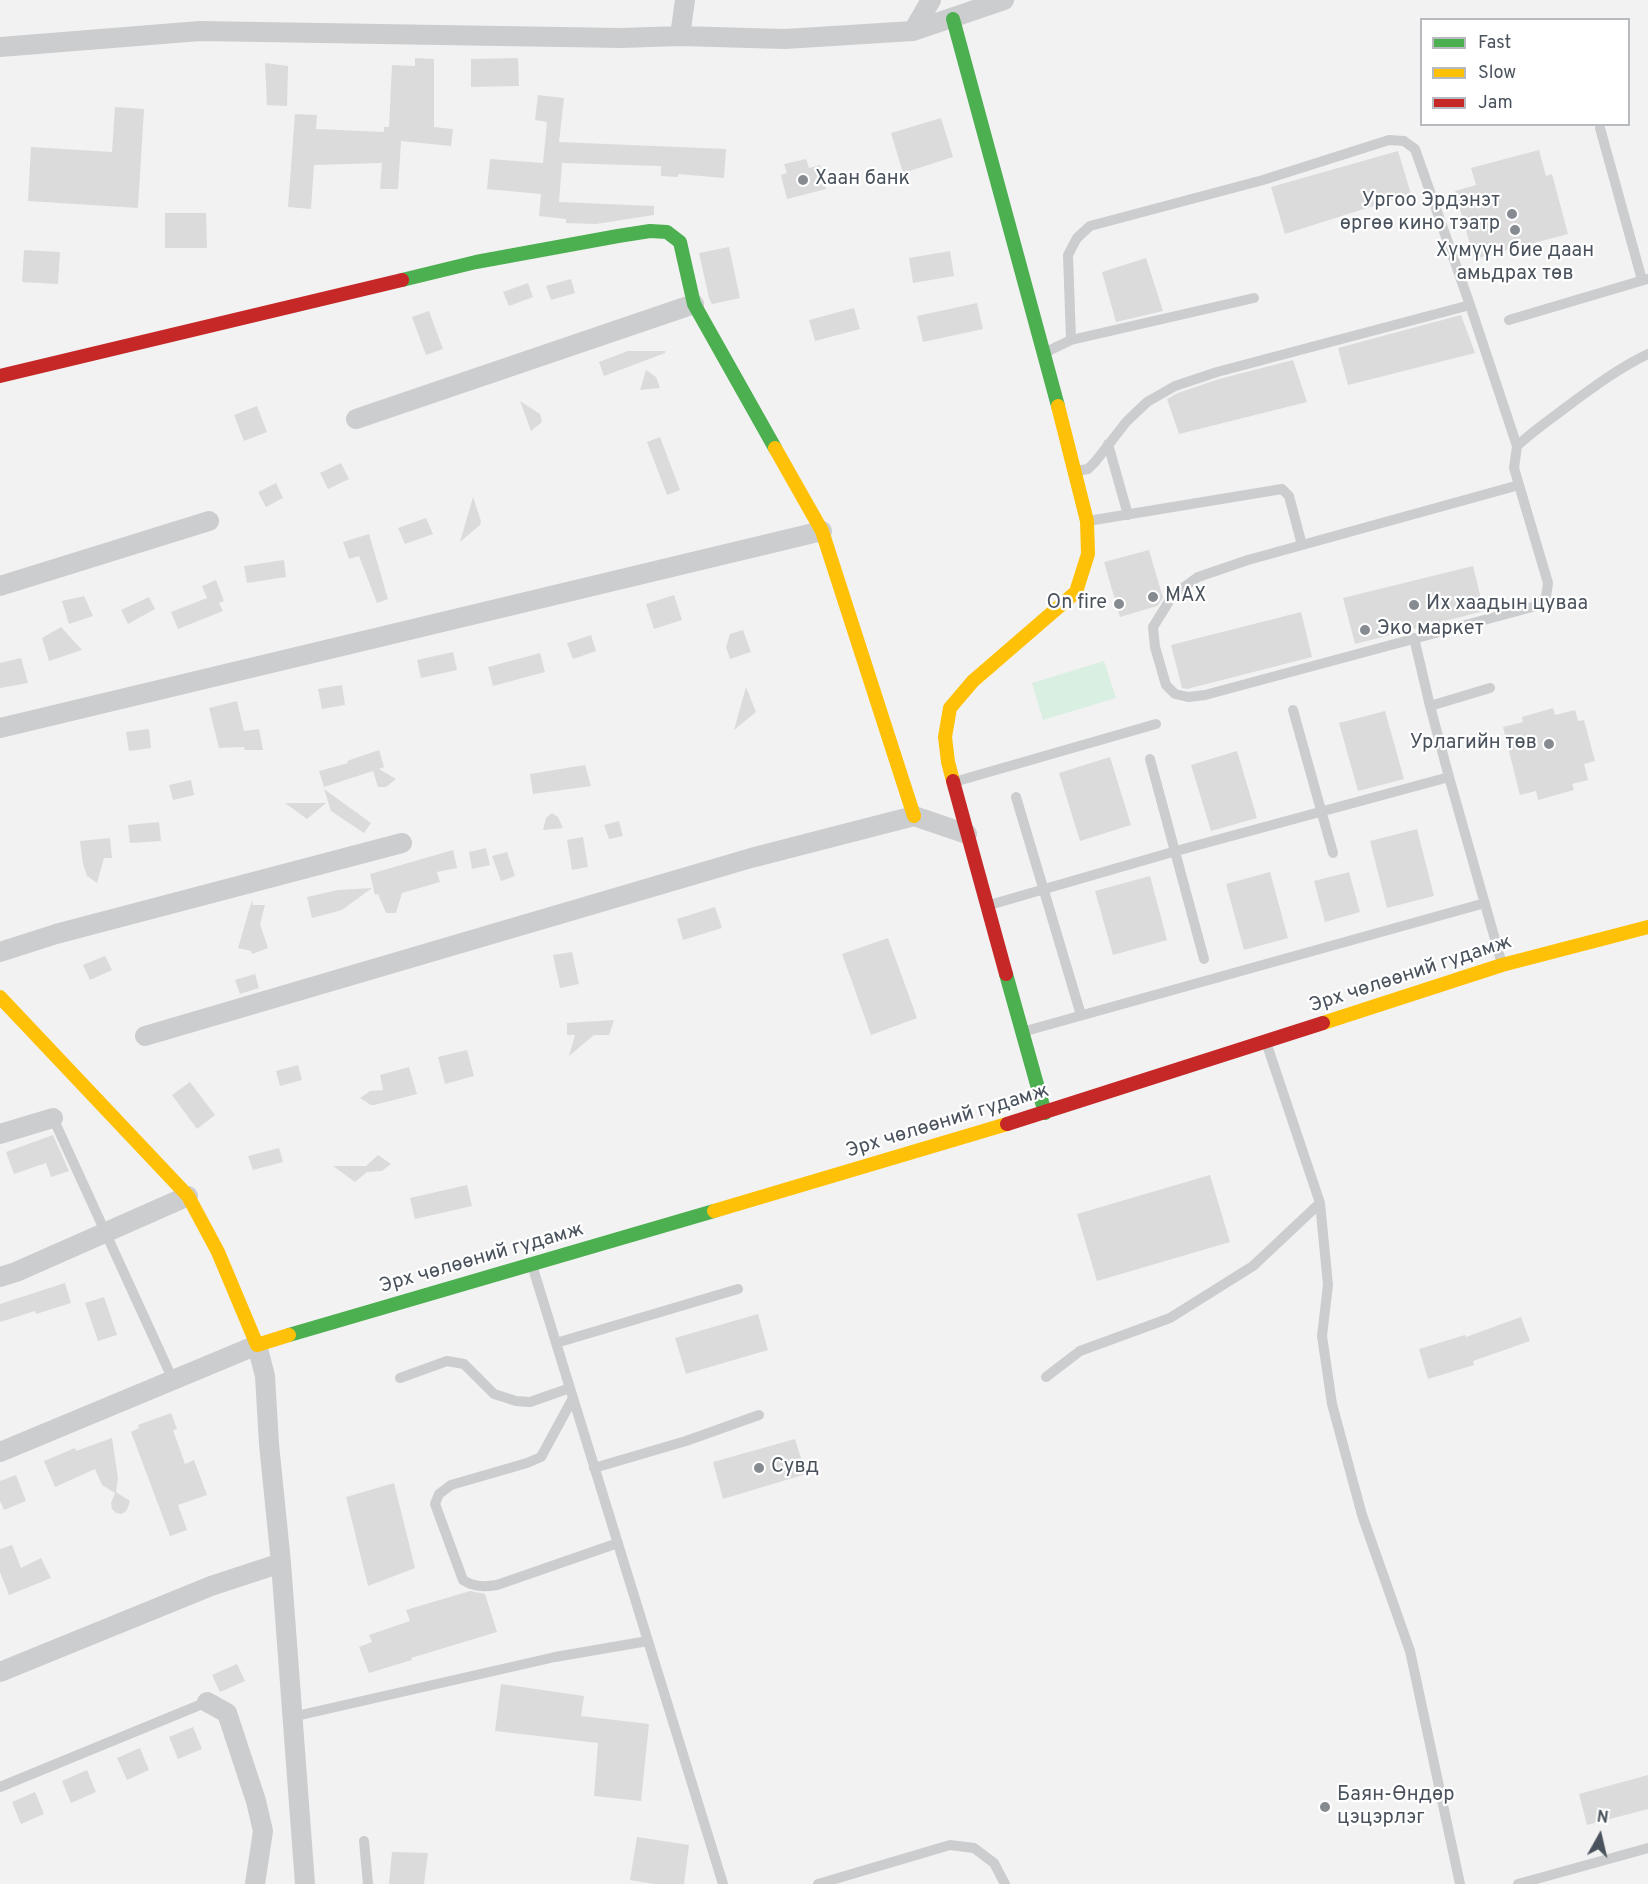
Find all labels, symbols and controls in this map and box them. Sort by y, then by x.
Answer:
legend [1420,18,1630,126]
text: Fast [1478,32,1511,55]
text: Slow [1478,62,1516,85]
text: Jam [1478,92,1513,115]
place label: Хаан банк [815,168,910,192]
marker: Хаан банк [796,173,810,187]
place label: Ургоо Эрдэнэт өргөө кино тэатр [1340,190,1500,237]
marker: Ургоо Эрдэнэт өргөө кино тэатр [1505,207,1519,221]
marker: Хүмүүн бие даан амьдрах төв [1508,223,1522,237]
place label: Хүмүүн бие даан амьдрах төв [1436,240,1594,287]
place label: МАХ [1165,585,1206,609]
marker: МАХ [1146,590,1160,604]
place label: On fire [1047,592,1107,616]
place label: Их хаадын цуваа [1426,593,1588,617]
marker: On fire [1112,597,1126,611]
marker: Их хаадын цуваа [1407,598,1421,612]
place label: Эко маркет [1377,618,1484,642]
marker: Эко маркет [1358,623,1372,637]
place label: Урлагийн төв [1410,732,1537,756]
marker: Урлагийн төв [1542,737,1556,751]
street label: Эрх чөлөөний гудамж [1307,931,1515,1019]
street label: Эрх чөлөөний гудамж [844,1080,1052,1164]
street label: Эрх чөлөөний гудамж [377,1218,587,1300]
place label: Сувд [771,1456,819,1480]
marker: Сувд [752,1461,766,1475]
place label: Баян-Өндөр цэцэрлэг [1337,1784,1454,1831]
marker: Баян-Өндөр цэцэрлэг [1318,1800,1332,1814]
north arrow [1570,1806,1630,1866]
text: N [1595,1807,1610,1829]

